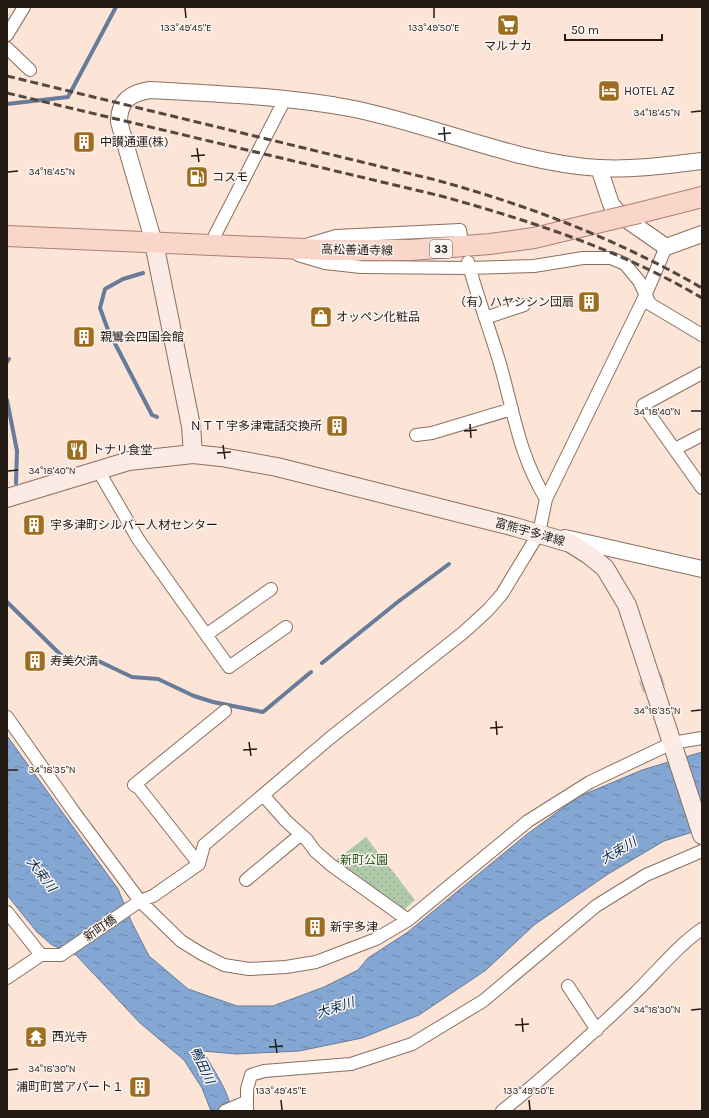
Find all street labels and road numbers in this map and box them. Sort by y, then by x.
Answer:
road number: 33 [430,240,452,258]
street label: 高松善通寺線 [321,242,393,258]
street label: 富熊宇多津線 [493,515,567,549]
street label: 新町橋 [81,912,119,944]

